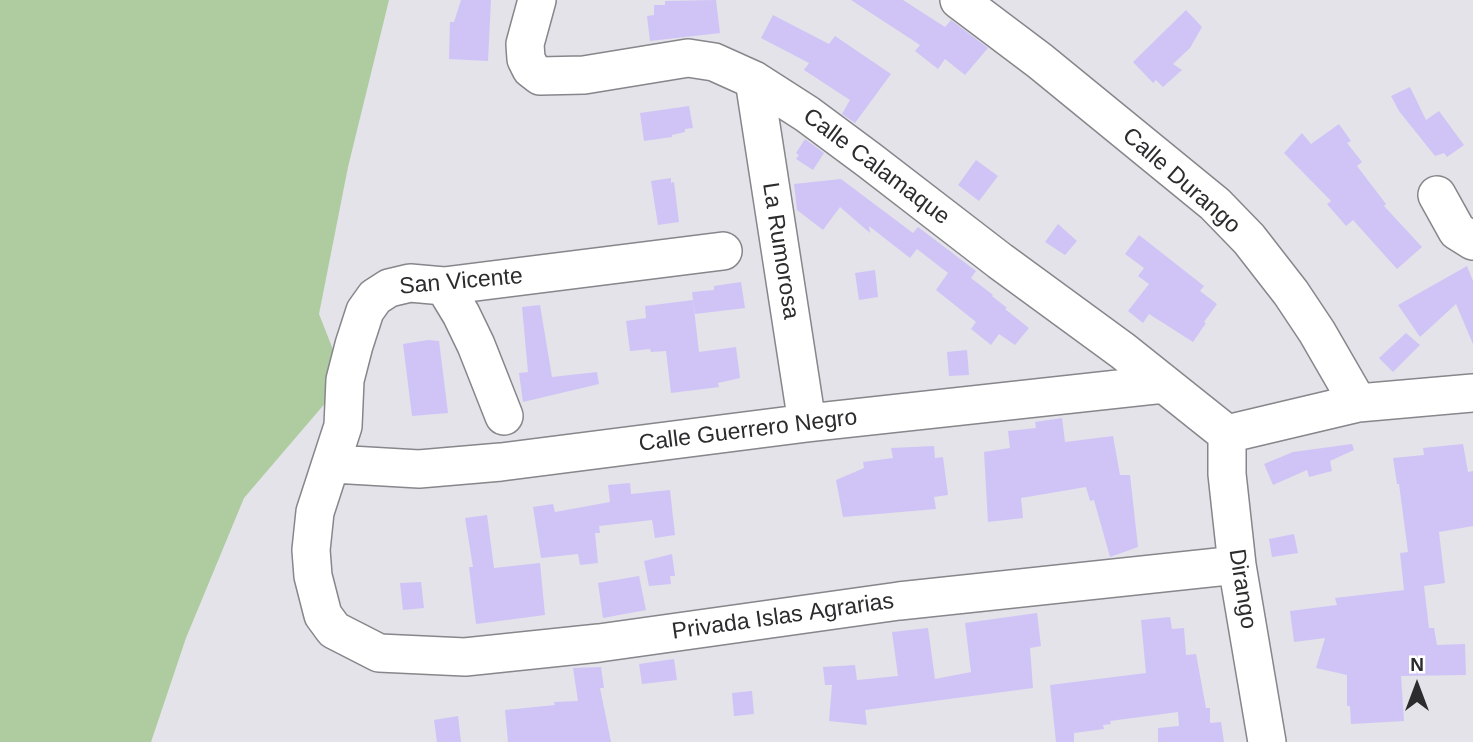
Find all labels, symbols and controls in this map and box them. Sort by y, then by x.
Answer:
street label: Calle Calamaque [797,103,955,231]
street label: Calle Durango [1116,122,1246,240]
street label: La Rumorosa [756,181,804,321]
street label: San Vicente [398,263,524,301]
street label: Calle Guerrero Negro [637,404,859,458]
street label: Dirango [1222,547,1262,631]
street label: Privada Islas Agrarias [670,588,896,646]
north arrow [1382,651,1452,721]
text: N [1410,654,1424,675]

